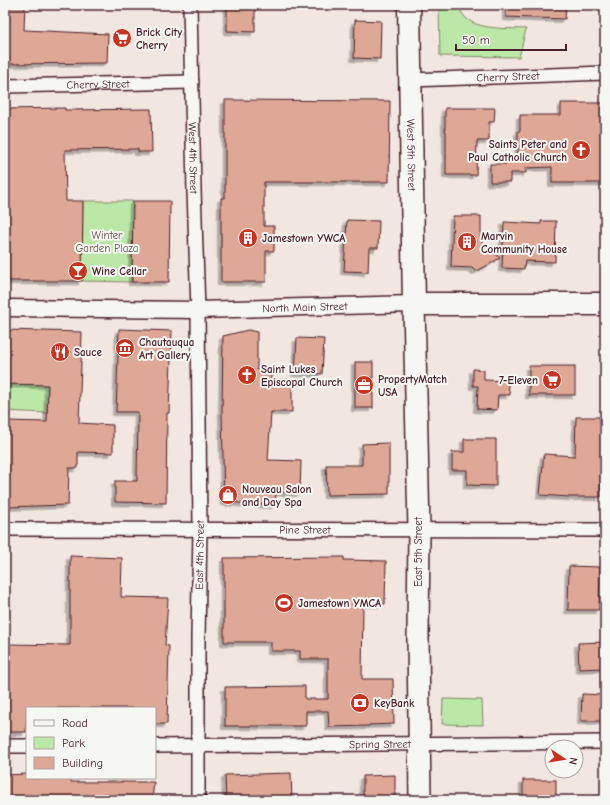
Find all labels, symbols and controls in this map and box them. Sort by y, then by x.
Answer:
place label: Brick City Cherry [136,26,182,52]
scale bar [456,26,566,52]
supermarket icon: Brick City Cherry [111,27,133,49]
text: 50 m [462,33,490,47]
street label: Cherry Street [476,69,541,84]
street label: Cherry Street [66,77,131,91]
street label: West 5th Street [404,119,419,192]
street label: West 4th Street [186,122,201,195]
place label: Saints Peter and Paul Catholic Church [468,138,567,164]
church icon: Saints Peter and Paul Catholic Church [570,139,592,161]
building icon: Jamestown YWCA [237,227,259,249]
park label: Winter Garden Plaza [75,229,139,255]
place label: Marvin Community House [481,230,568,256]
building icon: Marvin Community House [456,231,478,253]
place label: Jamestown YWCA [262,232,345,245]
bar icon: Wine Cellar [67,260,89,282]
place label: Wine Cellar [92,265,147,278]
street label: North Main Street [262,299,348,315]
place label: Chautauqua Art Gallery [139,336,194,362]
museum icon: Chautauqua Art Gallery [114,337,136,359]
restaurant icon: Sauce [49,341,71,363]
place label: Sauce [74,346,102,359]
place label: Saint Lukes Episcopal Church [261,363,343,389]
church icon: Saint Lukes Episcopal Church [236,364,258,386]
supermarket icon: 7-Eleven [541,369,563,391]
place label: PropertyMatch USA [378,373,447,399]
office icon: PropertyMatch USA [353,374,375,396]
place label: 7-Eleven [499,374,538,387]
place label: Nouveau Salon and Day Spa [242,483,312,509]
shop icon: Nouveau Salon and Day Spa [217,484,239,506]
street label: East 5th Street [412,516,425,587]
street label: East 4th Street [193,519,207,590]
street label: Pine Street [279,523,332,536]
sports icon: Jamestown YMCA [273,592,295,614]
place label: Jamestown YMCA [298,597,381,610]
bank icon: KeyBank [349,692,371,714]
place label: KeyBank [374,697,415,710]
legend [26,707,156,779]
text: Road [62,716,88,730]
text: Park [62,736,85,750]
street label: Spring Street [349,737,412,751]
north arrow [544,739,584,779]
text: Building [62,756,103,770]
text: N [566,756,580,766]

